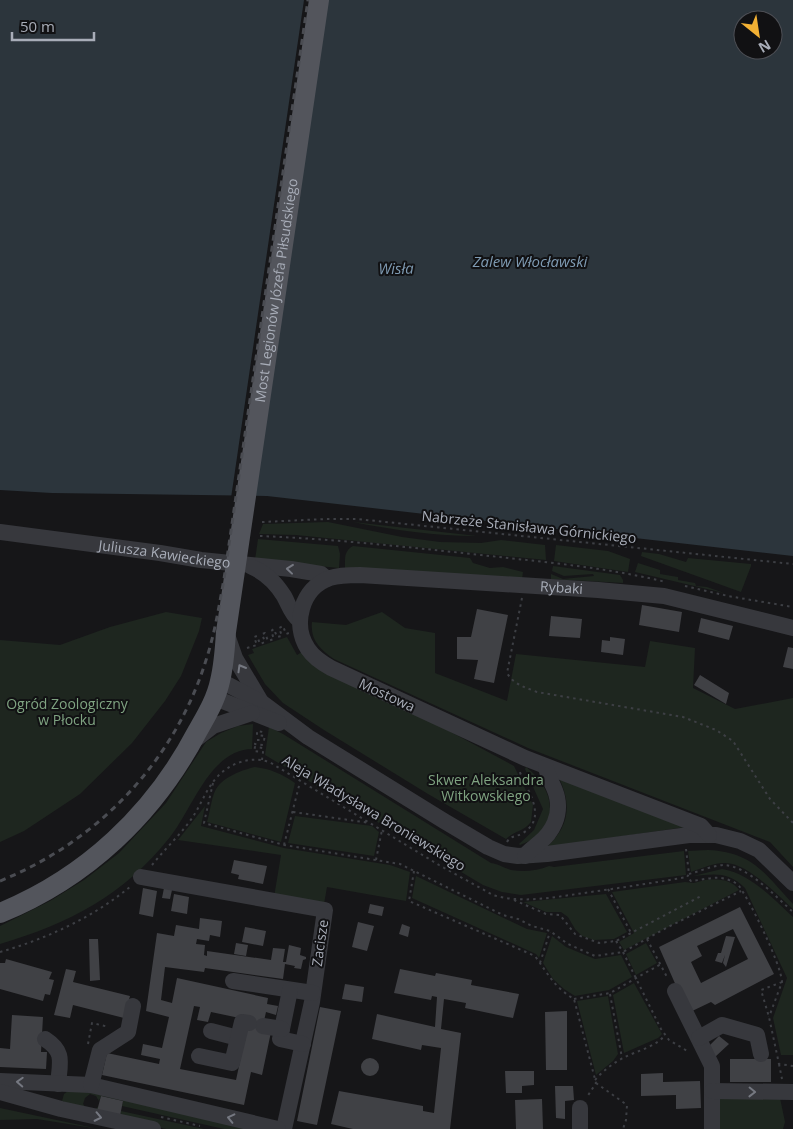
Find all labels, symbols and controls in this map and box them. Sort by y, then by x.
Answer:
scale bar [12,10,95,42]
north arrow [733,10,783,60]
text: 50 m [20,16,55,36]
text: N [755,36,774,58]
street label: Most Legionów Józefa Piłsudskiego [250,177,302,404]
water label: Zalew Włocławski [472,251,588,271]
water label: Wisła [378,258,414,278]
street label: Nabrzeże Stanisława Górnickiego [421,506,637,547]
street label: Juliusza Kawieckiego [96,535,231,572]
one-way arrow [285,564,293,575]
street label: Rybaki [540,576,584,598]
one-way arrow [237,665,247,674]
street label: Mostowa [356,673,418,716]
park label: Ogród Zoologiczny w Płocku [6,694,129,729]
street label: Aleja Władysława Broniewskiego [279,750,469,875]
park label: Skwer Aleksandra Witkowskiego [428,770,544,805]
street label: Zacisze [307,918,332,968]
one-way arrow [15,1076,23,1087]
one-way arrow [749,1087,757,1097]
one-way arrow [94,1111,103,1122]
one-way arrow [226,1113,235,1124]

